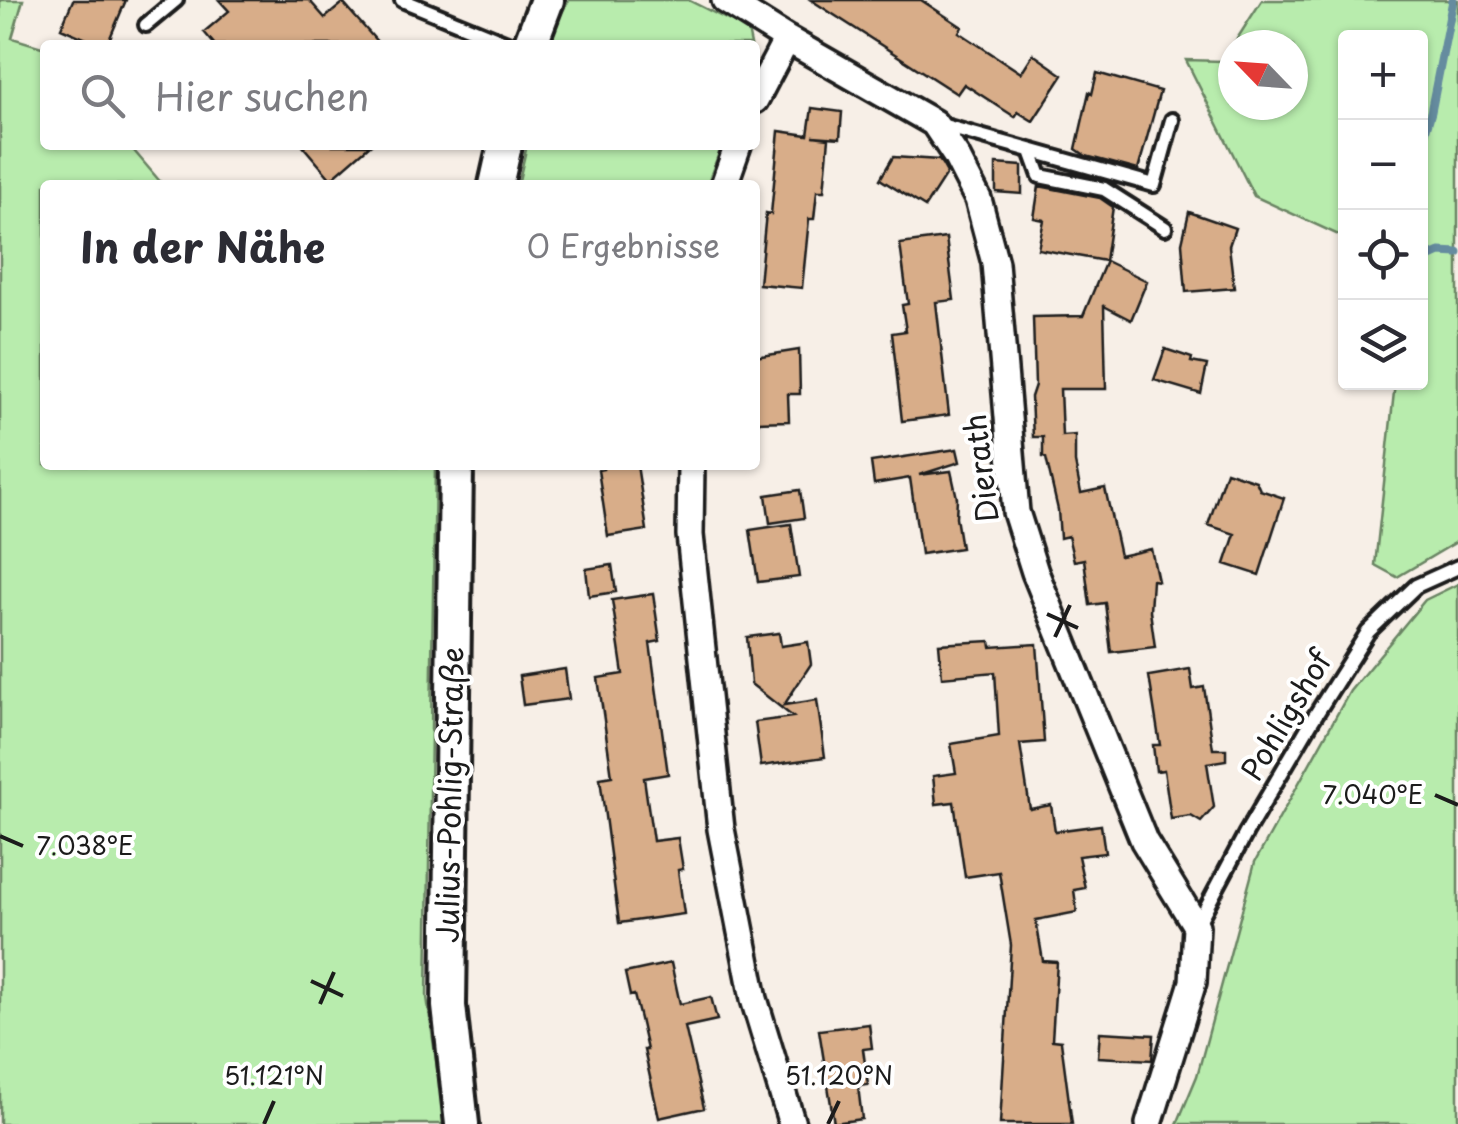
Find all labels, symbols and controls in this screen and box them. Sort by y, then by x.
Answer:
north arrow [1218,30,1308,120]
map controls [1338,30,1428,390]
button: + [1338,30,1428,120]
search box [40,40,760,150]
text: Hier suchen [155,67,369,124]
icon: search [75,68,130,123]
button: − [1338,120,1428,210]
button: locate [1338,210,1428,300]
text: In der Nähe [80,214,325,277]
text: 0 Ergebnisse [527,221,720,269]
button: layers [1338,300,1428,390]
street label: Dierath [951,412,1008,525]
street label: Pohligshof [1228,639,1343,788]
street label: Julius-Pohlig-Straße [423,647,474,943]
text: 7.040°E [1323,775,1423,813]
text: 7.038°E [37,826,133,864]
text: 51.121°N [224,1056,324,1094]
text: 51.120°N [785,1056,893,1094]

